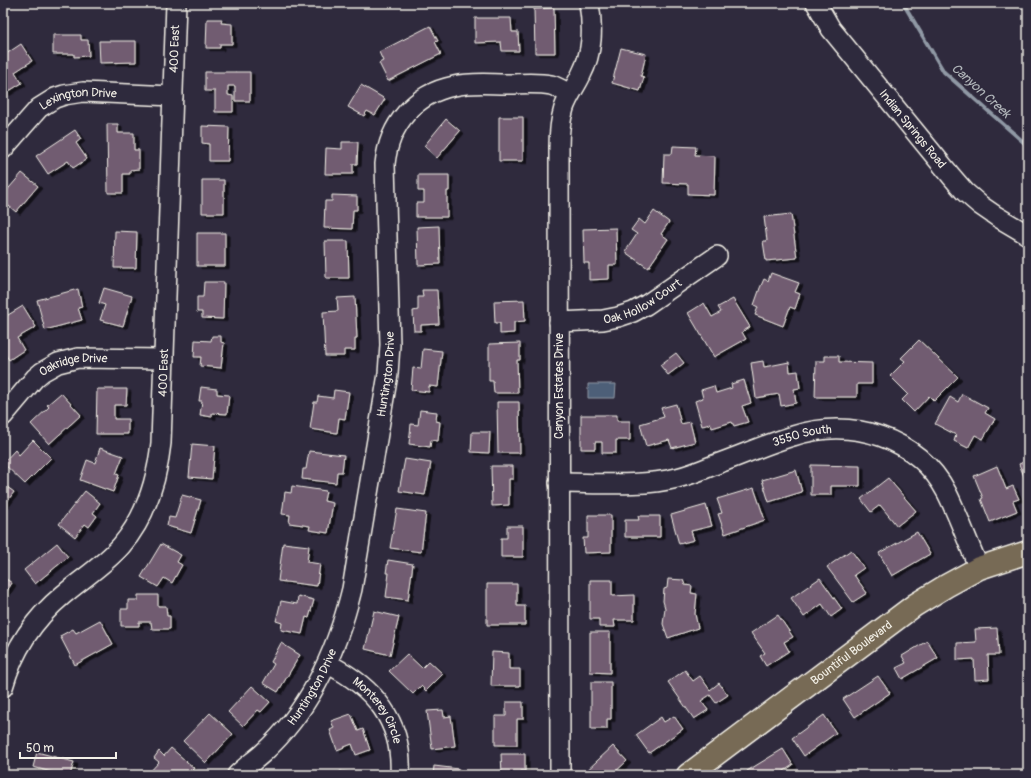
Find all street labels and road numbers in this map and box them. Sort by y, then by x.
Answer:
street label: 400 East [166,25,183,73]
street label: Lexington Drive [36,84,117,114]
street label: Indian Springs Road [876,86,949,171]
street label: Oak Hollow Court [602,275,684,327]
street label: Huntington Drive [373,331,398,418]
street label: Canyon Estates Drive [552,333,567,439]
street label: 400 East [155,348,172,397]
street label: Oakridge Drive [36,350,108,380]
street label: 3550 South [770,422,832,450]
street label: Bountiful Boulevard [808,617,895,688]
street label: Huntington Drive [284,646,340,728]
street label: Monterey Circle [350,674,405,745]

